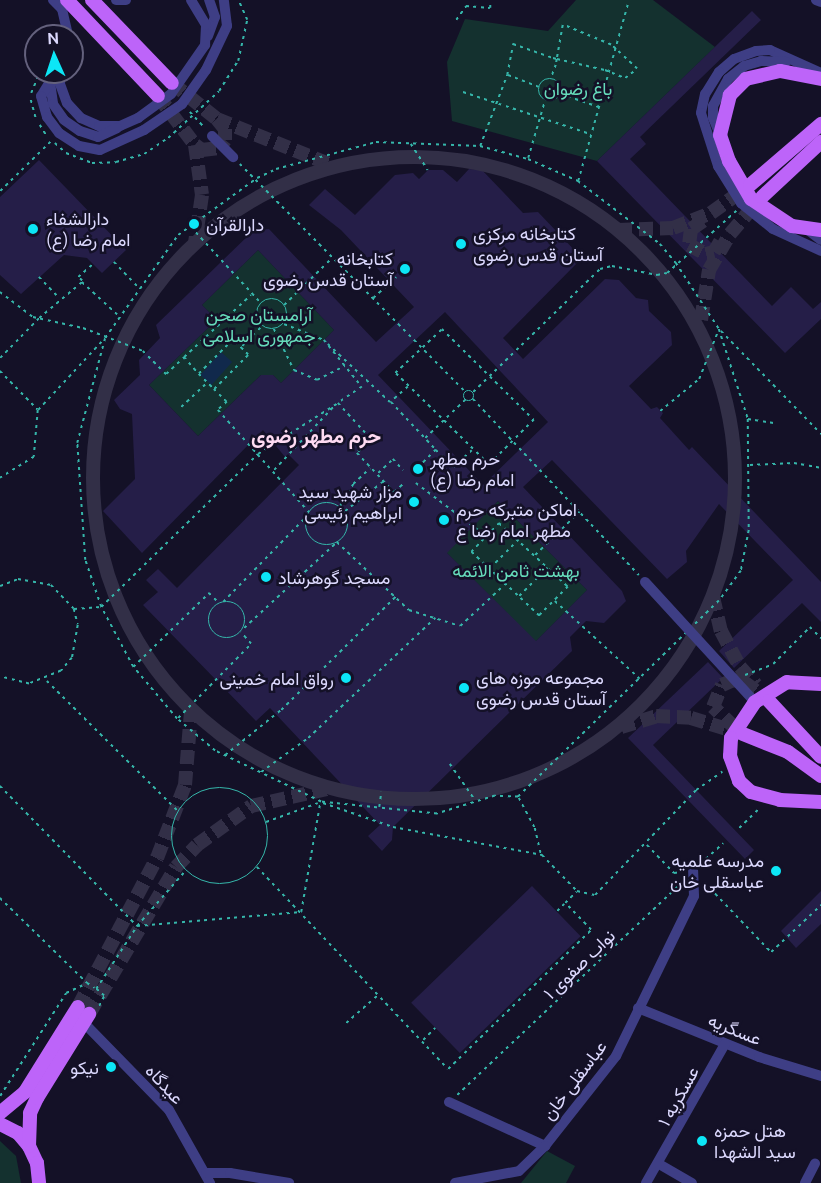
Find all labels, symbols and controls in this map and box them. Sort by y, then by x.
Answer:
north arrow [24,24,84,84]
text: N [47,29,60,47]
park label: باغ رضوان [544,77,612,99]
place label: دارالشفاء امام رضا (ع) [46,208,130,250]
place label: دارالقرآن [206,213,264,235]
marker: دارالقرآن [187,217,201,231]
marker: دارالشفاء امام رضا (ع) [24,220,42,238]
place label: کتابخانه مرکزی آستان قدس رضوی [473,223,603,266]
marker: کتابخانه مرکزی آستان قدس رضوی [454,237,468,251]
place label: کتابخانه آستان قدس رضوی [263,248,393,290]
marker: کتابخانه آستان قدس رضوی [398,262,412,276]
park label: آرامستان صحن جمهوری اسلامی [202,304,316,346]
district label: حرم مطهر رضوی [251,423,381,447]
place label: حرم مطهر امام رضا (ع) [430,448,514,490]
marker: حرم مطهر امام رضا (ع) [411,462,425,476]
place label: مزار شهید سید ابراهیم رئیسی [299,481,402,524]
marker: مزار شهید سید ابراهیم رئیسی [407,495,421,509]
place label: اماکن متبرکه حرم مطهر امام رضا ع [456,499,577,542]
marker: اماکن متبرکه حرم مطهر امام رضا ع [437,513,451,527]
park label: بهشت ثامن الائمه [452,559,580,581]
place label: مسجد گوهرشاد [278,566,390,588]
marker: مسجد گوهرشاد [259,570,273,584]
place label: رواق امام خمینی [219,667,334,689]
place label: مجموعه موزه های آستان قدس رضوی [476,667,606,710]
marker: رواق امام خمینی [339,671,353,685]
marker: مجموعه موزه های آستان قدس رضوی [457,681,471,695]
place label: مدرسه علمیه عباسقلی خان [670,850,764,892]
marker: مدرسه علمیه عباسقلی خان [769,864,783,878]
street label: نواب صفوی ۱ [539,925,619,1003]
street label: عسگریه [705,1009,765,1049]
street label: عباسقلی خان [537,1036,611,1124]
place label: نیکو [70,1056,99,1078]
marker: نیکو [104,1060,118,1074]
street label: عیدگاه [141,1060,189,1108]
street label: عسکریه ۱ [653,1062,703,1130]
place label: هتل حمزه سید الشهدا [714,1120,796,1162]
marker: هتل حمزه سید الشهدا [695,1134,709,1148]

